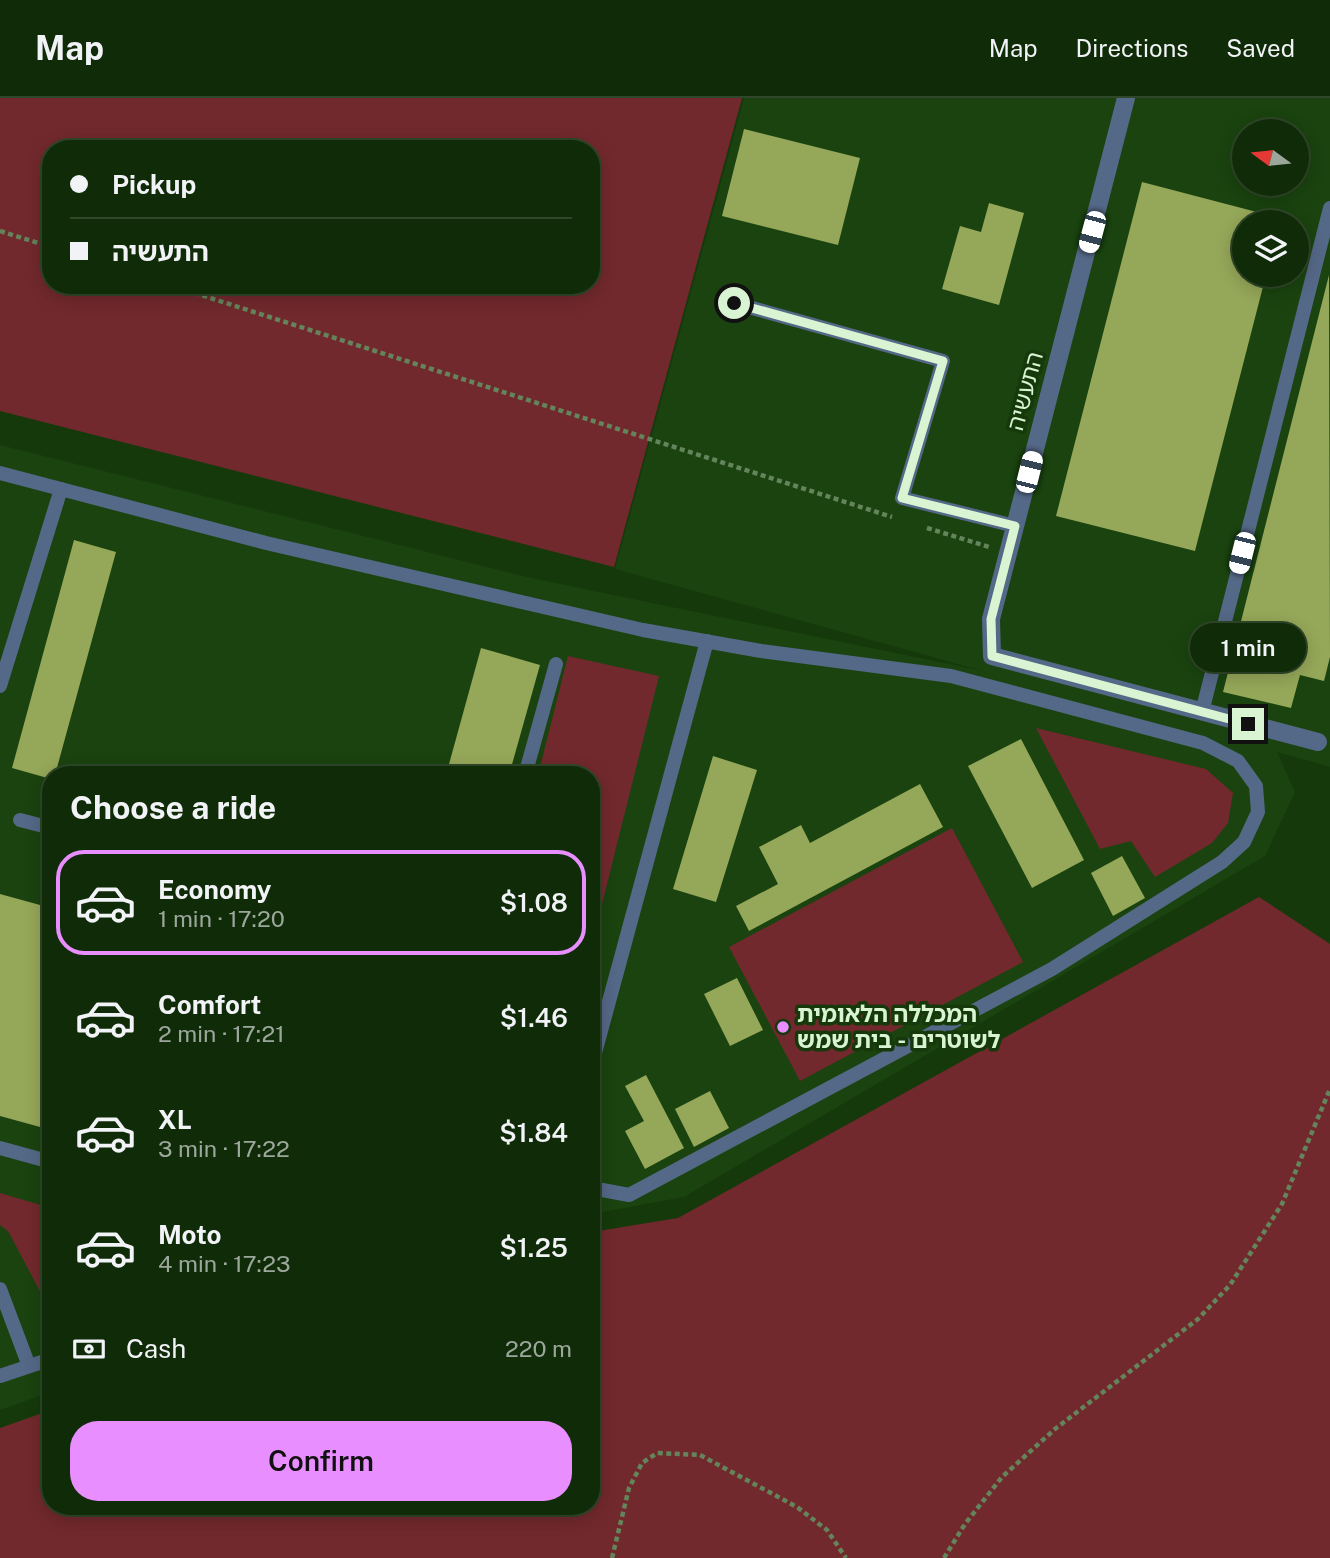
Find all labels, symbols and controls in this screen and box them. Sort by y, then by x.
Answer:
text: Map [35,29,104,67]
text: Map [989,34,1038,62]
text: Directions [1076,34,1188,62]
text: Saved [1226,34,1295,62]
north arrow [1232,119,1309,196]
map controls [1232,119,1309,287]
text: Pickup [112,169,196,200]
car [1077,209,1108,255]
button: layers [1232,210,1309,287]
text: התעשיה [112,236,209,267]
route start [718,287,750,319]
street label: התעשיה [1001,349,1048,433]
car [1014,449,1045,495]
car [1227,530,1258,576]
callout: 1 min [1190,622,1306,672]
text: 1 min [1221,634,1275,661]
route end [1232,708,1264,740]
text: Choose a ride [70,789,276,826]
icon: car [74,871,137,934]
text: Economy [158,874,271,905]
text: $1.08 [500,887,568,918]
text: 1 min · 17:20 [158,905,285,932]
icon: car [74,986,137,1049]
text: Comfort [158,989,261,1020]
place label: המכללה הלאומית לשוטרים - בית שמש [797,1000,1001,1053]
text: $1.46 [500,1002,568,1033]
marker: המכללה הלאומית לשוטרים - בית שמש [775,1019,791,1035]
text: 2 min · 17:21 [158,1020,285,1047]
icon: car [74,1101,137,1164]
text: XL [158,1104,192,1135]
text: $1.84 [499,1117,568,1148]
text: 3 min · 17:22 [158,1135,290,1162]
icon: car [74,1216,137,1279]
text: Moto [158,1219,221,1250]
text: $1.25 [499,1232,568,1263]
text: 4 min · 17:23 [158,1250,290,1277]
icon: cash [70,1330,108,1368]
text: Cash [126,1333,186,1364]
text: 220 m [505,1335,572,1362]
button: Confirm [70,1421,572,1501]

